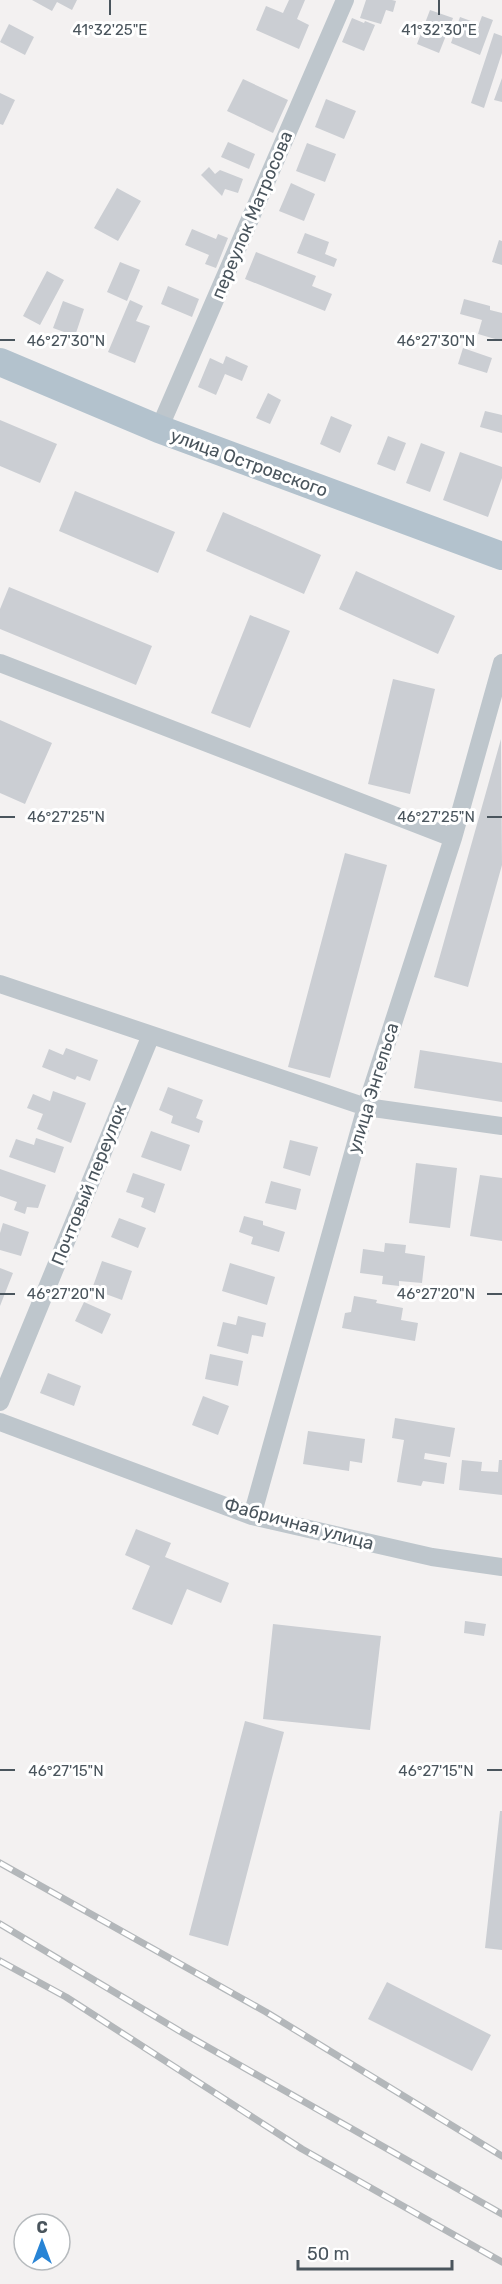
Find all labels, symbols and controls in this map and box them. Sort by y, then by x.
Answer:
text: 41°32'25"E [73,21,147,39]
text: 41°32'30"E [401,21,477,39]
street label: переулок Матросова [207,128,297,302]
text: 46°27'30"N [27,332,105,350]
text: 46°27'30"N [397,332,475,350]
street label: улица Островского [167,424,331,502]
text: 46°27'25"N [27,808,105,826]
text: 46°27'25"N [397,808,475,826]
street label: улица Энгельса [343,1020,403,1156]
street label: Почтовый переулок [47,1101,131,1269]
text: 46°27'20"N [27,1285,105,1303]
text: 46°27'20"N [397,1285,475,1303]
street label: Фабричная улица [222,1493,376,1555]
text: 46°27'15"N [28,1762,104,1780]
text: 46°27'15"N [398,1762,474,1780]
north arrow [12,2212,72,2272]
text: С [36,2218,48,2237]
scale bar [298,2233,452,2271]
text: 50 m [307,2243,350,2265]

